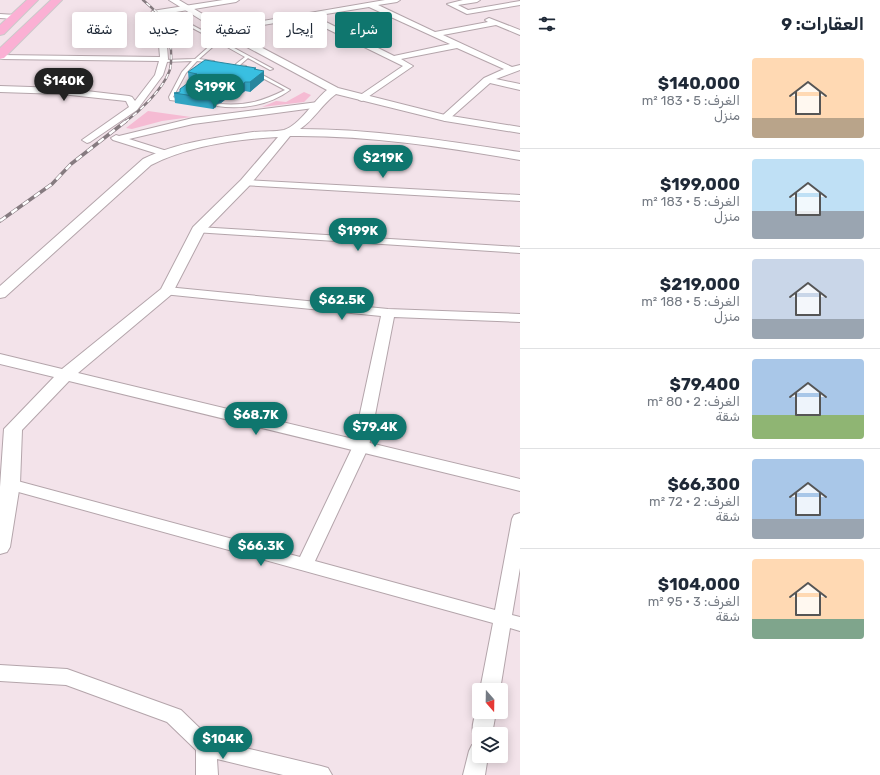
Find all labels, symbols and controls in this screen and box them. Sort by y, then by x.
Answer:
chip: شقة [72,12,127,48]
chip: جديد [135,12,193,48]
chip: تصفية [201,12,265,48]
chip: إيجار [273,12,327,48]
chip: شراء [335,12,392,48]
icon: filters [536,13,558,35]
text: العقارات: 9 [781,14,864,34]
pin: $140K [36,68,92,102]
text: $140K [43,73,85,88]
text: $140,000 [658,73,740,93]
pin: $199K [187,74,243,108]
icon: home [784,74,832,122]
text: $199K [195,79,235,94]
text: الغرف: 5 · 183 m² [642,93,740,108]
text: منزل [714,108,740,123]
pin: $219K [355,145,411,179]
text: $219K [363,150,403,165]
text: $199,000 [660,174,740,194]
icon: home [784,175,832,223]
text: الغرف: 5 · 183 m² [642,194,740,209]
text: منزل [714,209,740,224]
pin: $199K [330,218,386,252]
text: $199K [338,223,378,238]
text: $219,000 [660,274,740,294]
icon: home [784,275,832,323]
pin: $62.5K [309,287,375,321]
text: $62.5K [319,292,365,307]
text: الغرف: 5 · 188 m² [641,294,740,309]
text: منزل [714,309,740,324]
text: $79,400 [670,374,740,394]
icon: home [784,375,832,423]
text: الغرف: 2 · 80 m² [647,394,740,409]
pin: $68.7K [223,402,289,436]
text: $68.7K [233,407,279,422]
text: شقة [715,409,740,424]
pin: $79.4K [342,414,408,448]
text: $79.4K [353,419,397,434]
text: $66,300 [667,474,740,494]
icon: home [784,475,832,523]
text: الغرف: 2 · 72 m² [649,494,740,509]
text: شقة [715,509,740,524]
pin: $66.3K [228,533,294,567]
text: $66.3K [238,538,284,553]
text: $104,000 [658,574,740,594]
icon: home [784,575,832,623]
text: الغرف: 3 · 95 m² [648,594,740,609]
text: شقة [715,609,740,624]
north arrow [472,683,508,719]
map controls [472,683,508,763]
pin: $104K [195,726,251,760]
button: layers [472,727,508,763]
text: $104K [202,731,244,746]

